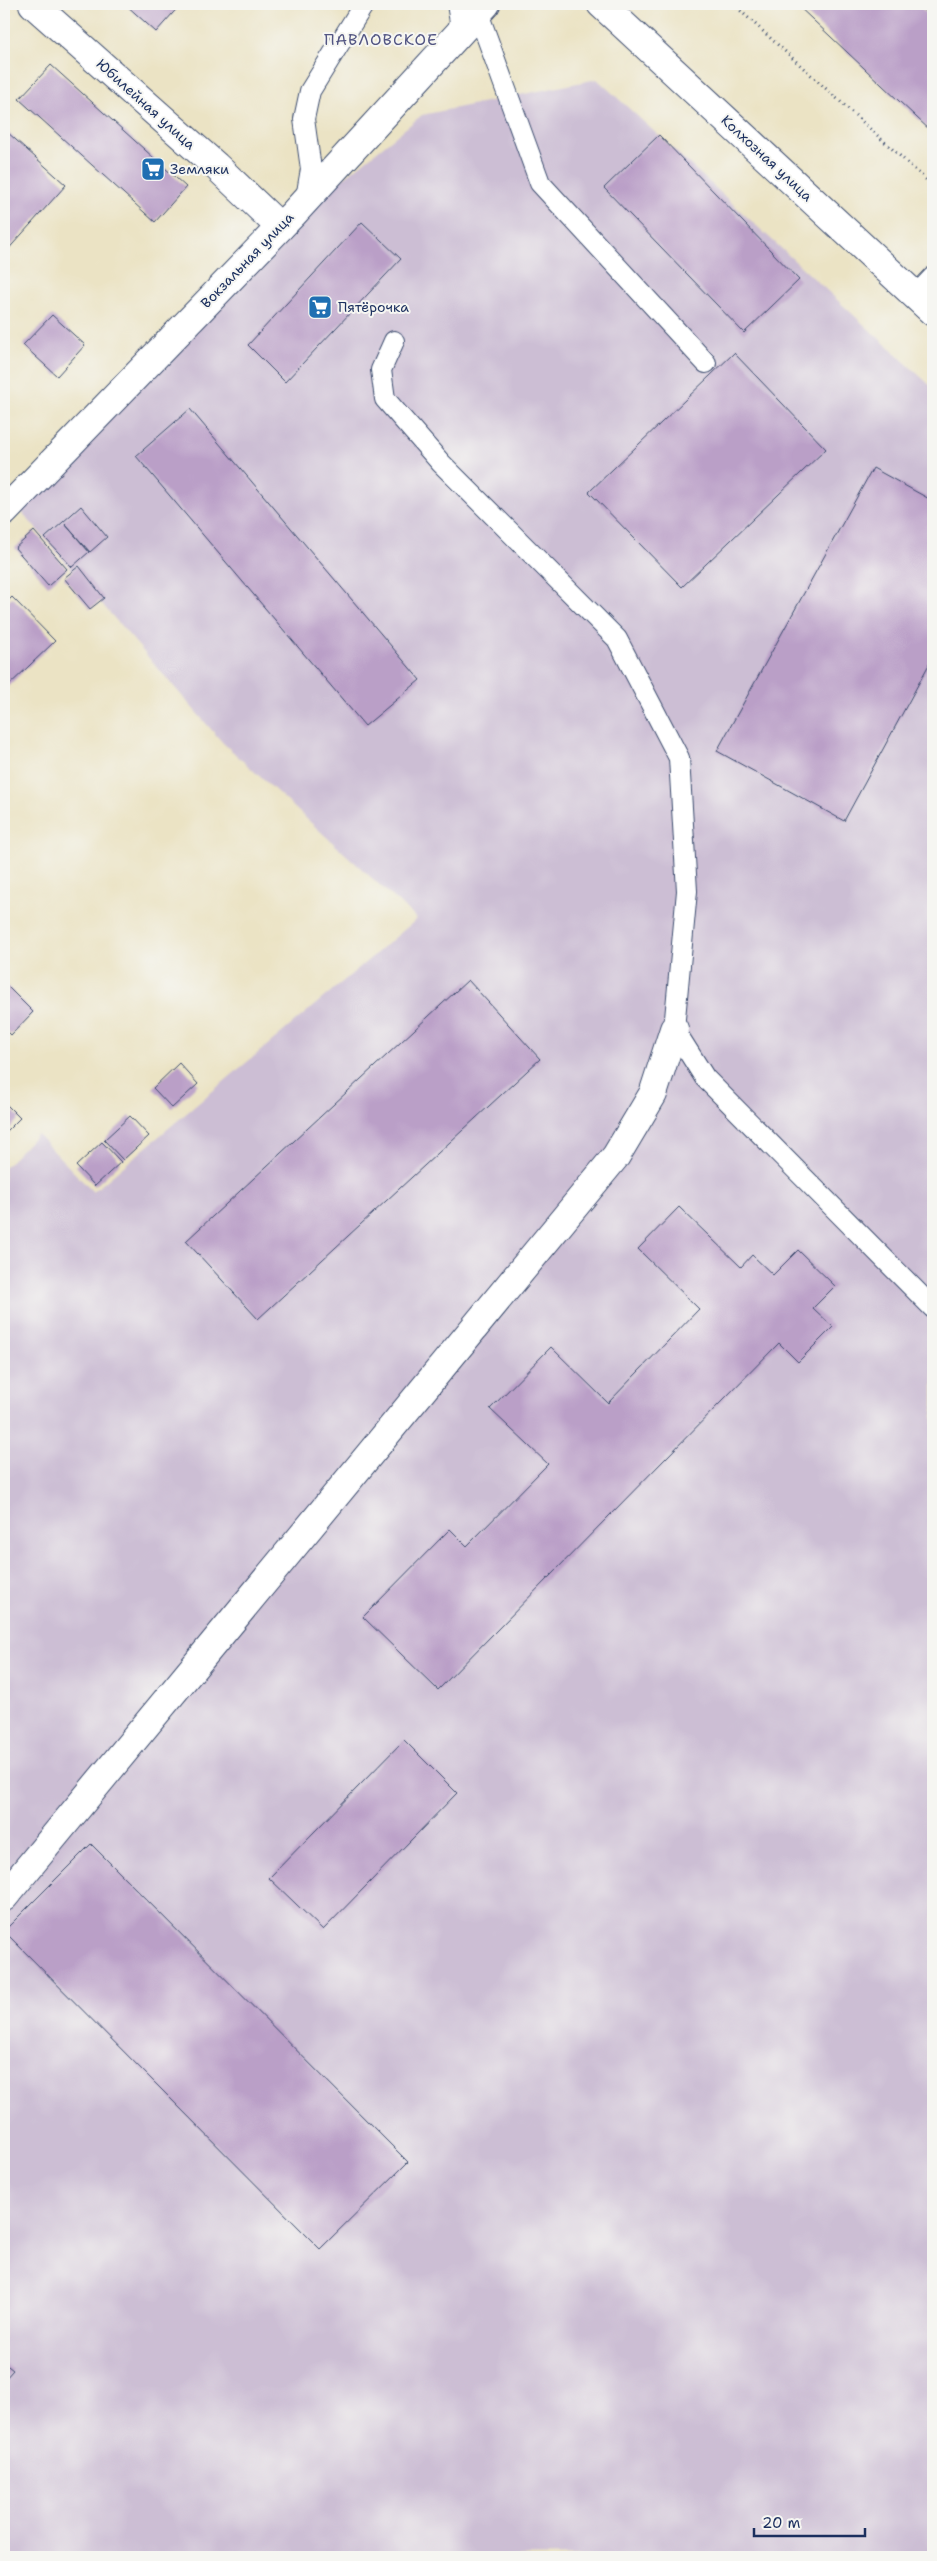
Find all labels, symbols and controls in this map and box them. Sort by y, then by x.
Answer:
district label: ПАВЛОВСКОЕ [324,29,438,50]
street label: Юбилейная улица [93,55,200,153]
street label: Колхозная улица [717,111,817,205]
supermarket icon: Земляки [140,156,166,182]
place label: Земляки [170,160,229,178]
street label: Вокзальная улица [197,208,298,312]
supermarket icon: Пятёрочка [307,294,333,320]
place label: Пятёрочка [338,298,409,316]
scale bar [754,2506,866,2538]
text: 20 m [762,2513,801,2533]

